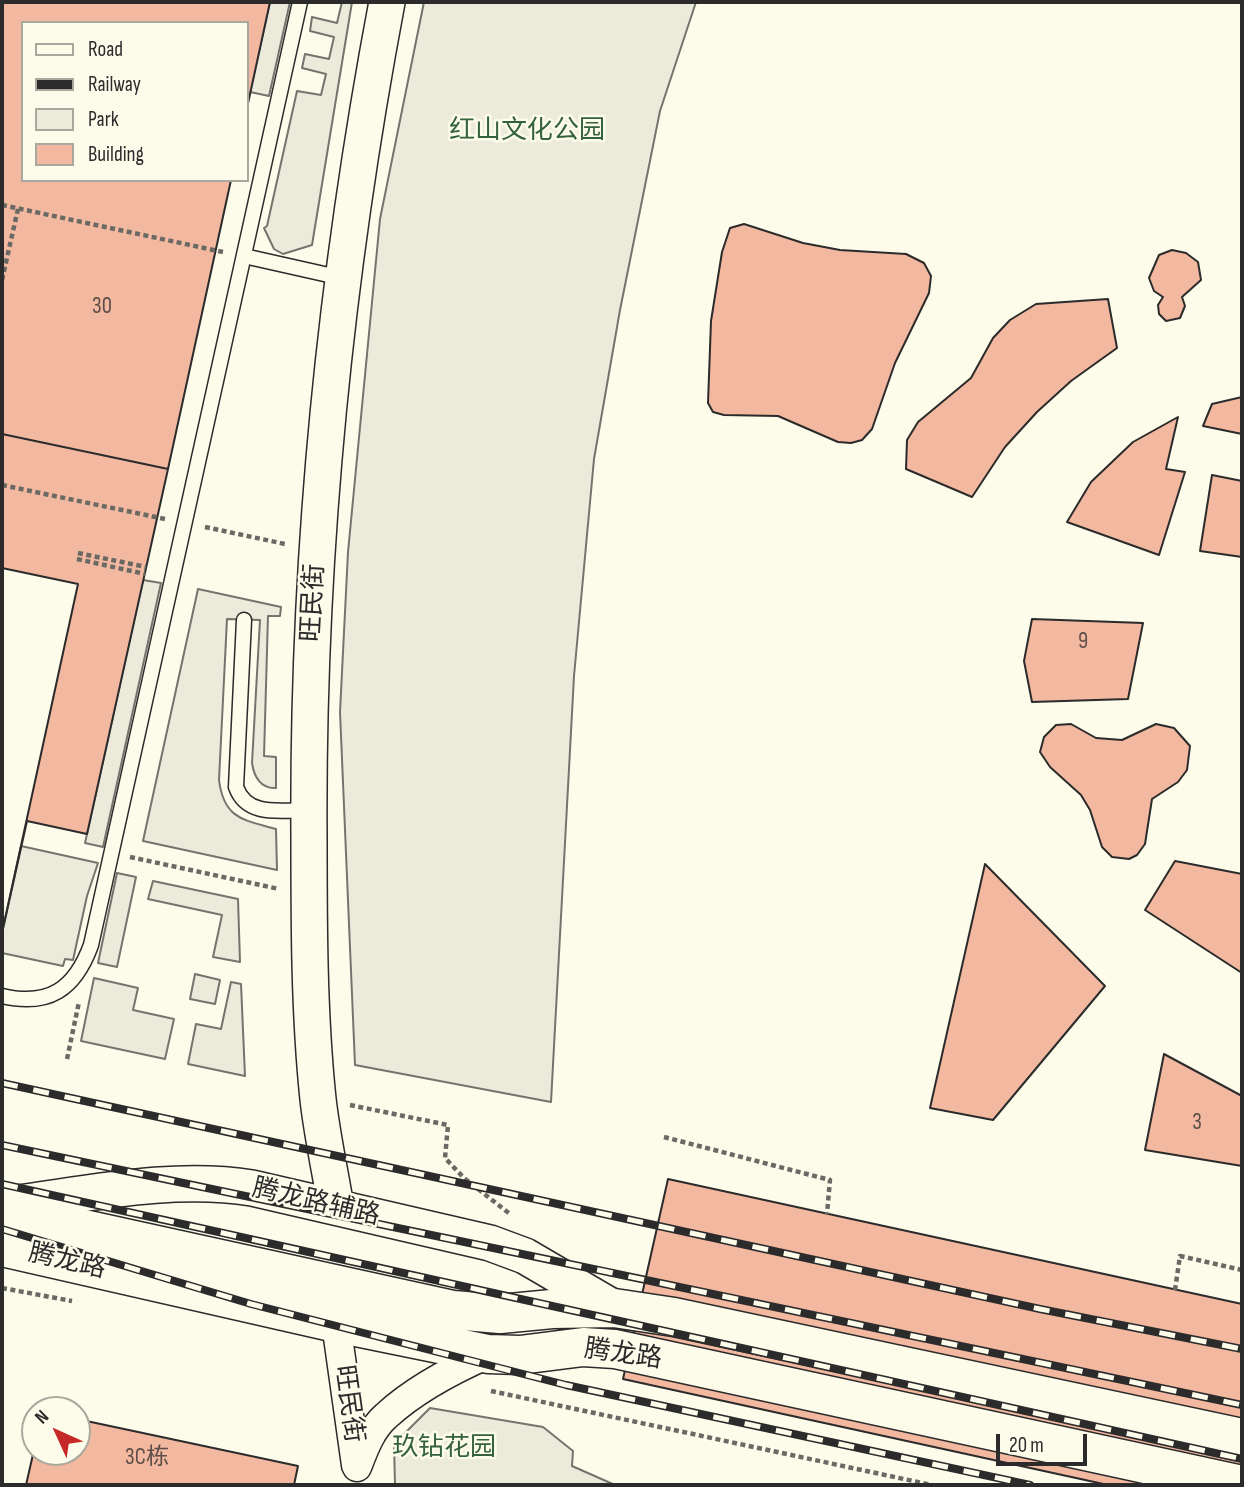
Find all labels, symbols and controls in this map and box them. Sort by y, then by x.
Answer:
legend [21,21,248,182]
text: Road [88,37,123,62]
text: Railway [88,72,141,97]
text: Park [88,107,119,132]
park label: 红山文化公园 [449,115,605,147]
text: Building [88,142,144,167]
house number: 30 [92,293,112,321]
street label: 旺民街 [296,563,332,643]
house number: 9 [1078,628,1088,656]
house number: 3 [1192,1109,1202,1137]
street label: 腾龙路辅路 [249,1173,383,1233]
street label: 腾龙路 [25,1238,109,1286]
street label: 腾龙路 [582,1334,664,1376]
street label: 旺民街 [327,1363,369,1445]
north arrow [21,1396,91,1466]
text: N [30,1405,54,1429]
scale bar [999,1420,1090,1464]
park label: 玖钻花园 [392,1432,496,1464]
text: 20 m [1009,1433,1044,1458]
house number: 3C栋 [125,1444,169,1472]

